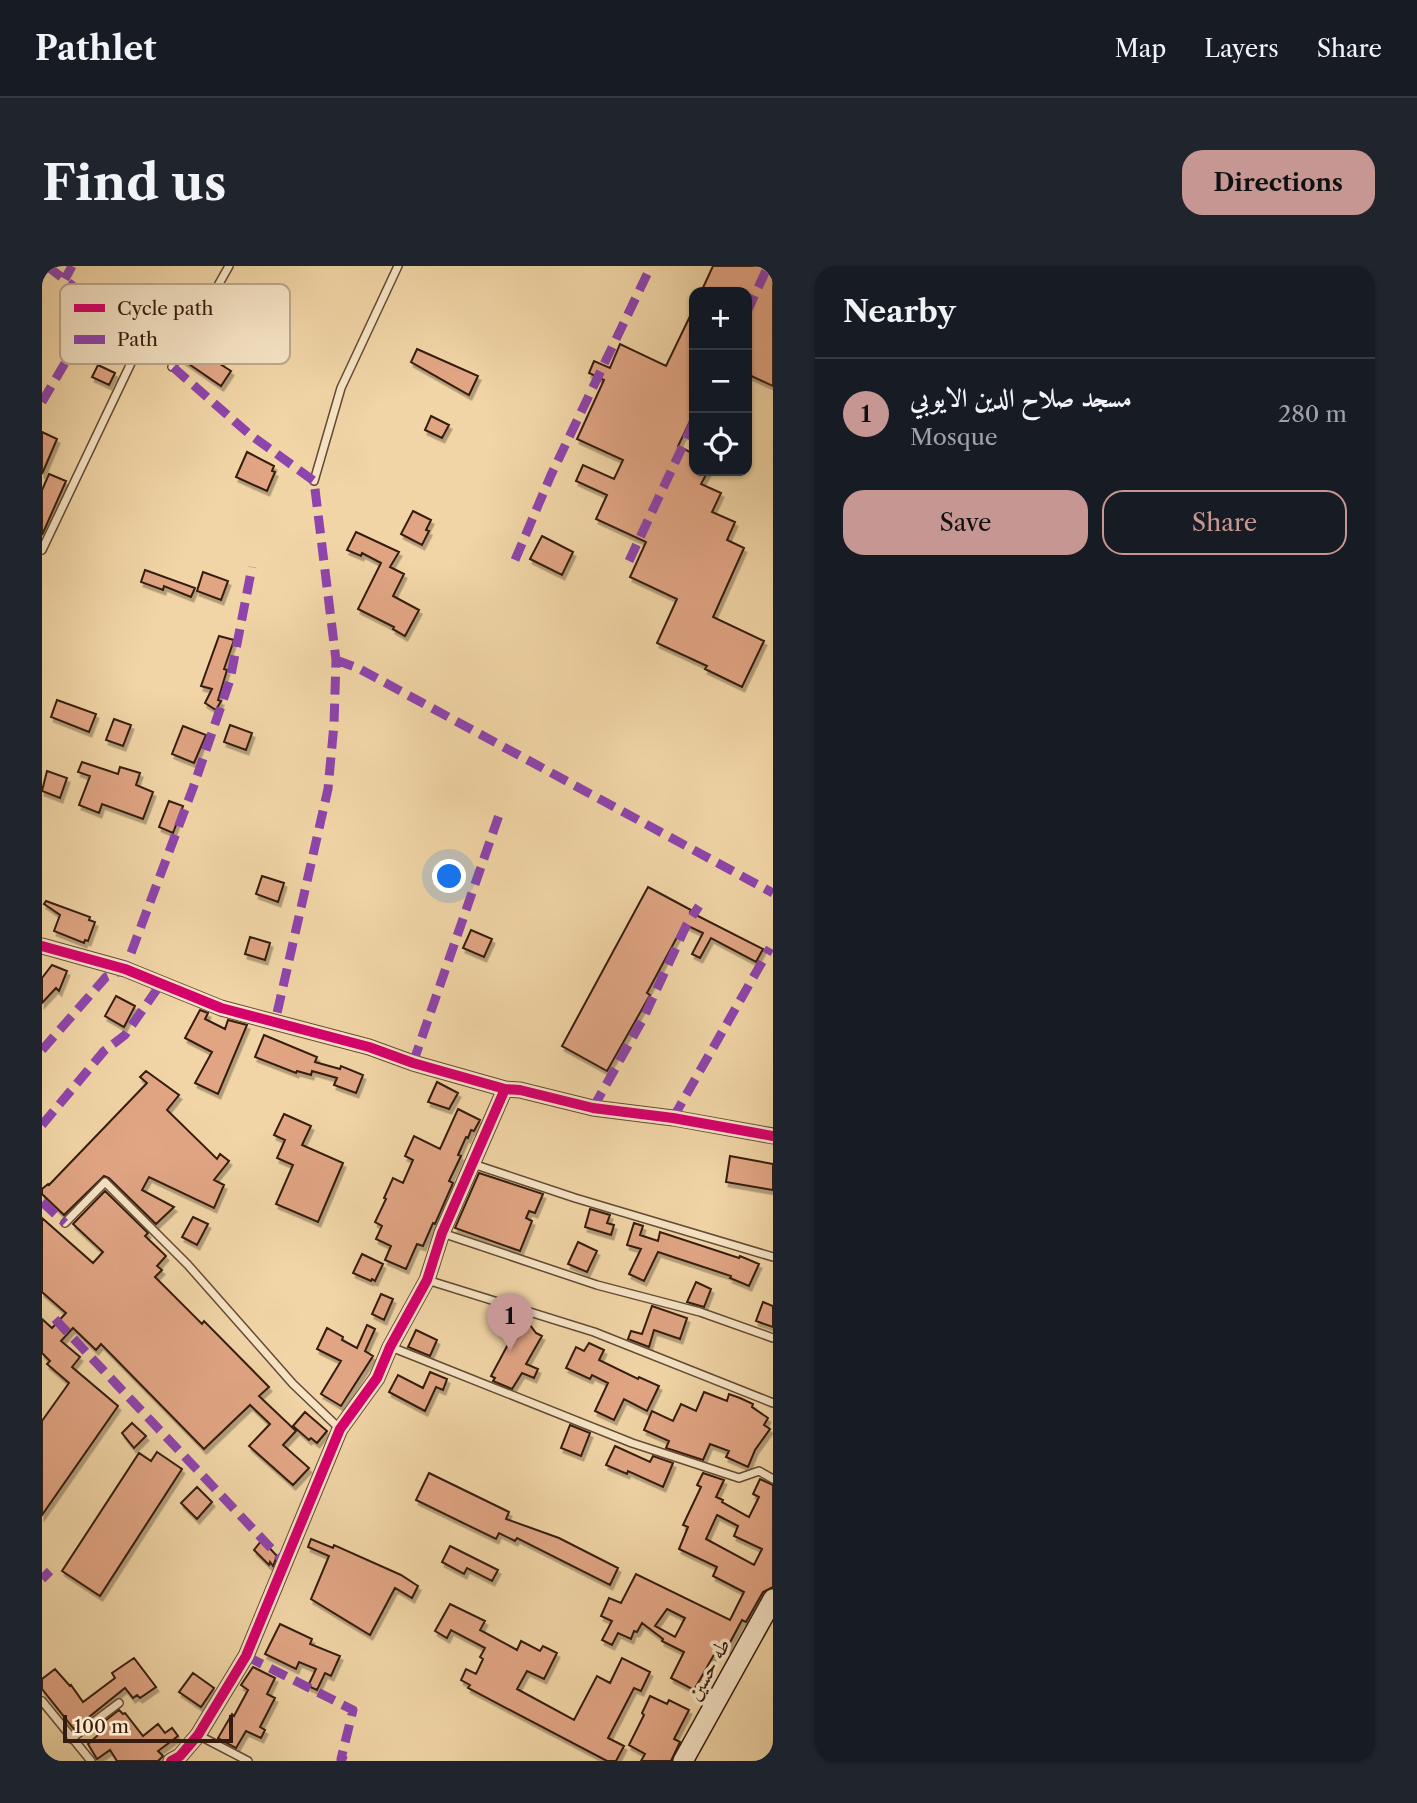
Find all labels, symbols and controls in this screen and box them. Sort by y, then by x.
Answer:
text: Pathlet [35,28,157,69]
text: Map [1115,34,1166,63]
text: Layers [1204,34,1279,63]
text: Share [1317,34,1382,63]
button: Directions [1182,150,1375,215]
text: Find us [42,152,226,213]
legend [60,284,290,364]
map controls [689,287,752,476]
button: + [689,287,752,350]
text: Nearby [843,293,956,330]
text: Cycle path [117,297,213,320]
text: Path [117,328,158,351]
button: − [689,350,752,413]
text: مسجد صلاح الدين الايوبي [910,382,1132,414]
text: 1 [861,400,871,428]
text: 280 m [1278,400,1347,428]
button: locate [689,413,752,476]
text: Mosque [910,423,998,451]
button: Save [843,490,1088,555]
button: Share [1102,490,1347,555]
your location [432,859,466,893]
pin: 1 [487,1293,533,1351]
street label: طه حسين [681,1634,735,1704]
scale bar [63,1712,233,1744]
text: 100 m [74,1715,129,1738]

